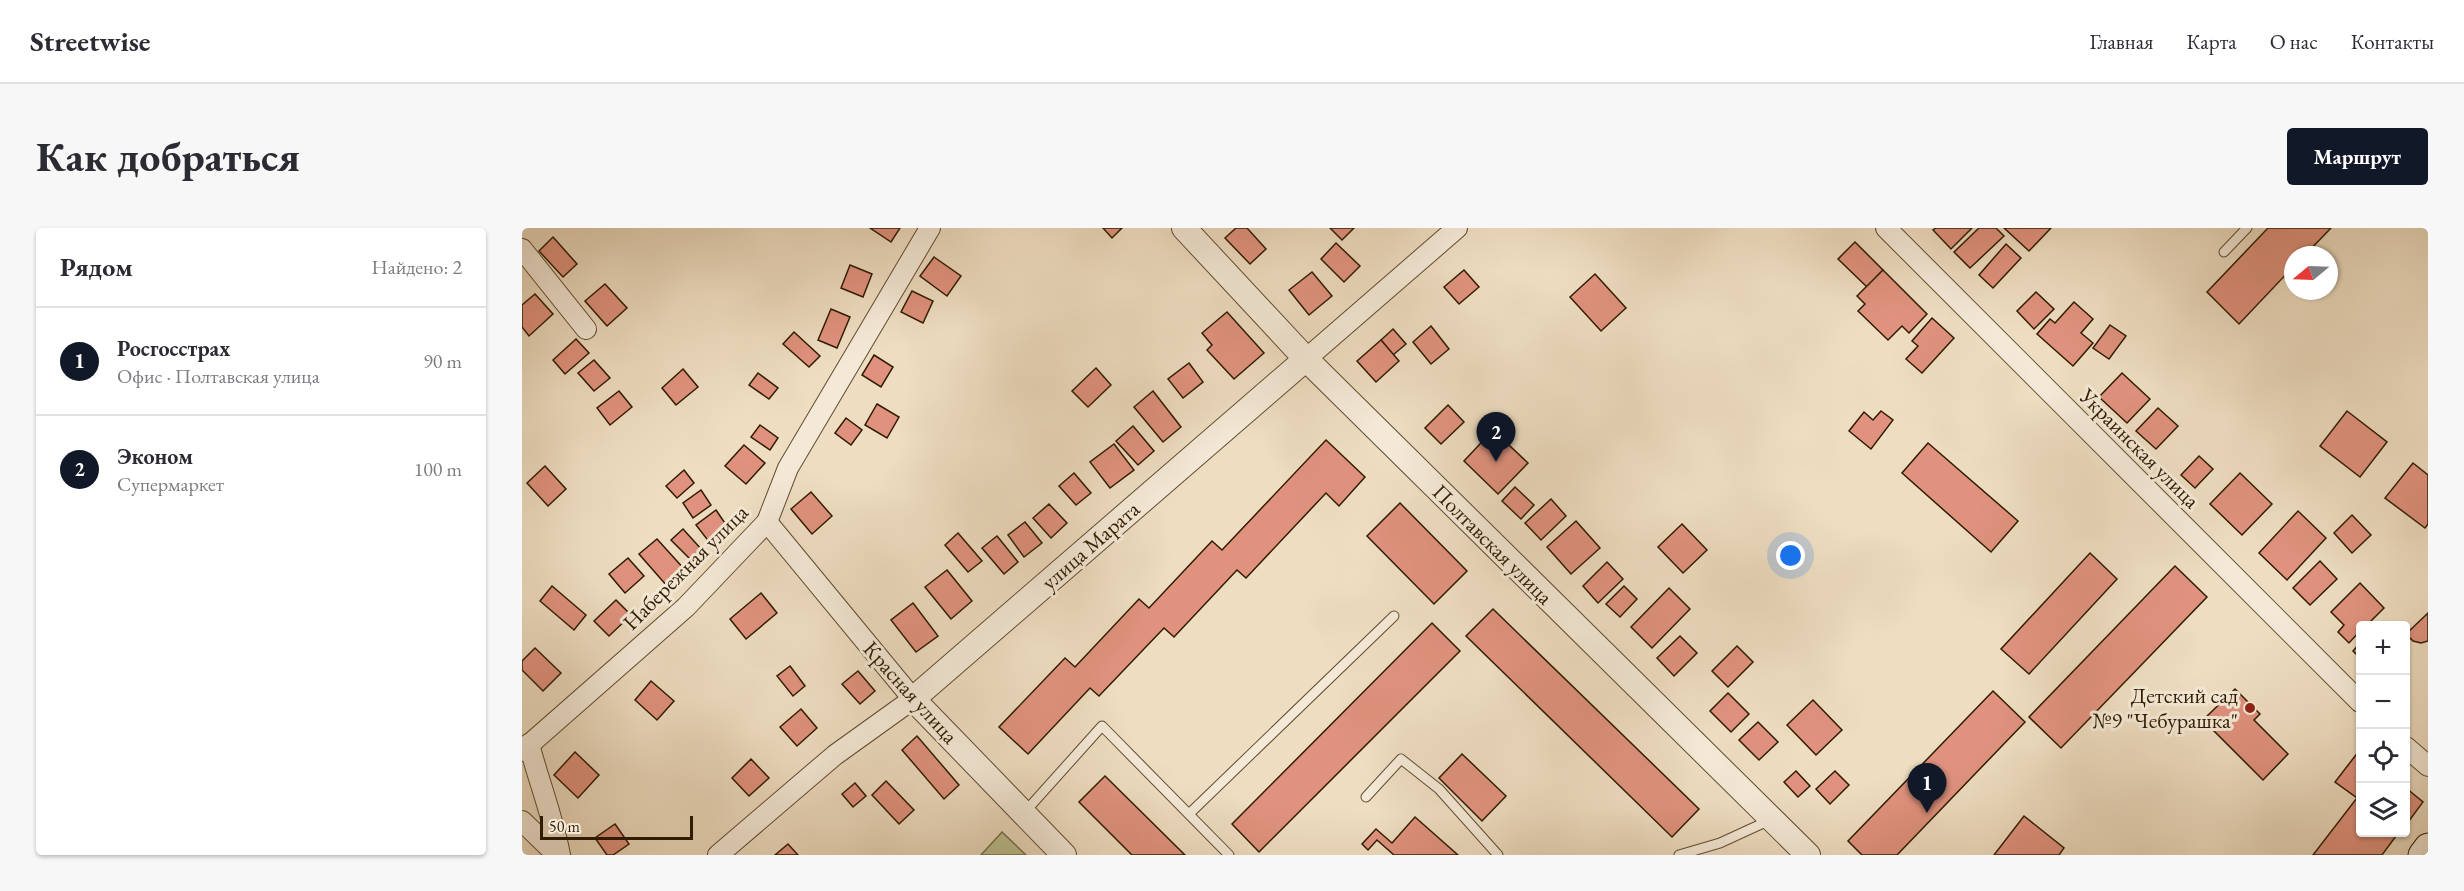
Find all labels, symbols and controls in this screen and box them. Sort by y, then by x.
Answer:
text: Streetwise [30,23,150,59]
text: Главная [2089,28,2153,55]
text: Карта [2186,28,2237,55]
text: О нас [2270,28,2318,55]
text: Контакты [2351,28,2434,55]
button: Маршрут [2287,128,2428,185]
text: Как добраться [36,129,300,184]
north arrow [2284,246,2338,300]
text: Рядом [60,250,133,284]
text: Найдено: 2 [371,254,462,280]
text: Росгосстрах [117,334,230,363]
text: 1 [74,348,85,374]
text: 90 m [423,348,462,374]
text: Офис · Полтавская улица [117,363,320,389]
street label: Украинская улица [2073,381,2206,515]
pin: 2 [1476,412,1516,462]
text: Эконом [117,442,193,471]
text: 2 [74,456,85,482]
text: 100 m [414,456,462,482]
text: Супермаркет [117,471,224,497]
street label: Полтавская улица [1426,478,1559,611]
street label: улица Марата [1035,494,1146,596]
street label: Набережная улица [616,498,755,636]
your location [1776,541,1805,570]
map controls [2356,621,2410,837]
button: + [2356,621,2410,675]
street label: Красная улица [857,635,965,750]
button: − [2356,675,2410,729]
place label: Детский сад №9 "Чебурашка" [2093,681,2238,735]
marker: Детский сад №9 "Чебурашка" [2243,701,2257,715]
button: locate [2356,729,2410,783]
pin: 1 [1908,764,1946,813]
button: layers [2356,783,2410,837]
scale bar [540,813,693,840]
text: 50 m [549,816,580,837]

